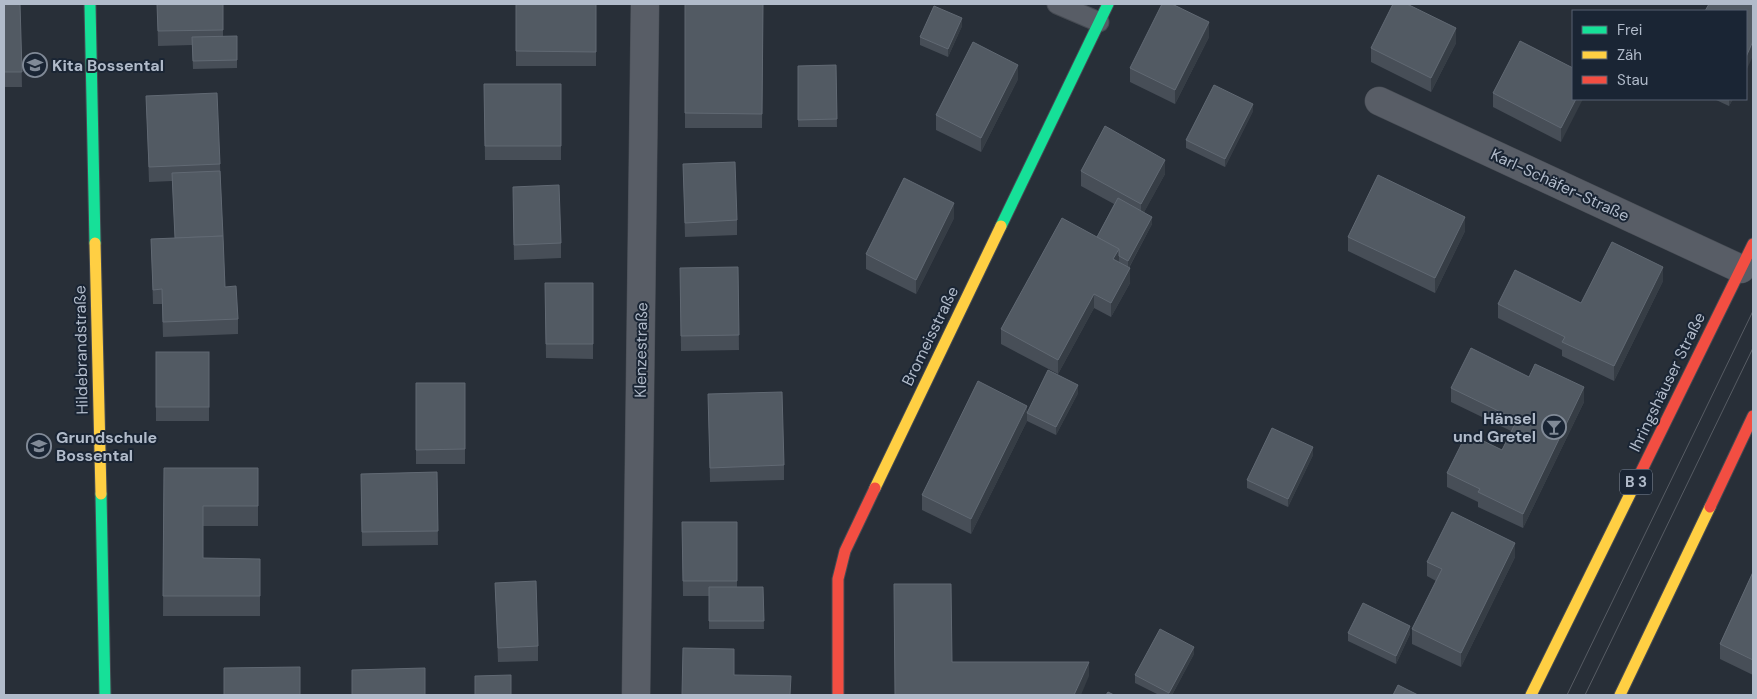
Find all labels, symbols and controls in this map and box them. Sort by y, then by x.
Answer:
legend [1572,10,1747,100]
text: Frei [1617,20,1642,40]
text: Zäh [1617,45,1642,65]
school or university icon: Kita Bossental [22,52,48,78]
place label: Kita Bossental [52,55,164,76]
text: Stau [1617,70,1648,90]
street label: Karl-Schäfer-Straße [1487,144,1633,226]
street label: Bromeisstraße [897,283,963,389]
street label: Hildebrandstraße [69,285,93,415]
street label: Klenzestraße [630,302,652,398]
street label: Ihringshäuser Straße [1624,309,1710,455]
place label: Hänsel und Gretel [1453,408,1536,447]
bar icon: Hänsel und Gretel [1541,414,1567,440]
place label: Grundschule Bossental [56,427,157,466]
school or university icon: Grundschule Bossental [26,433,52,459]
road number: B 3 [1620,470,1652,494]

